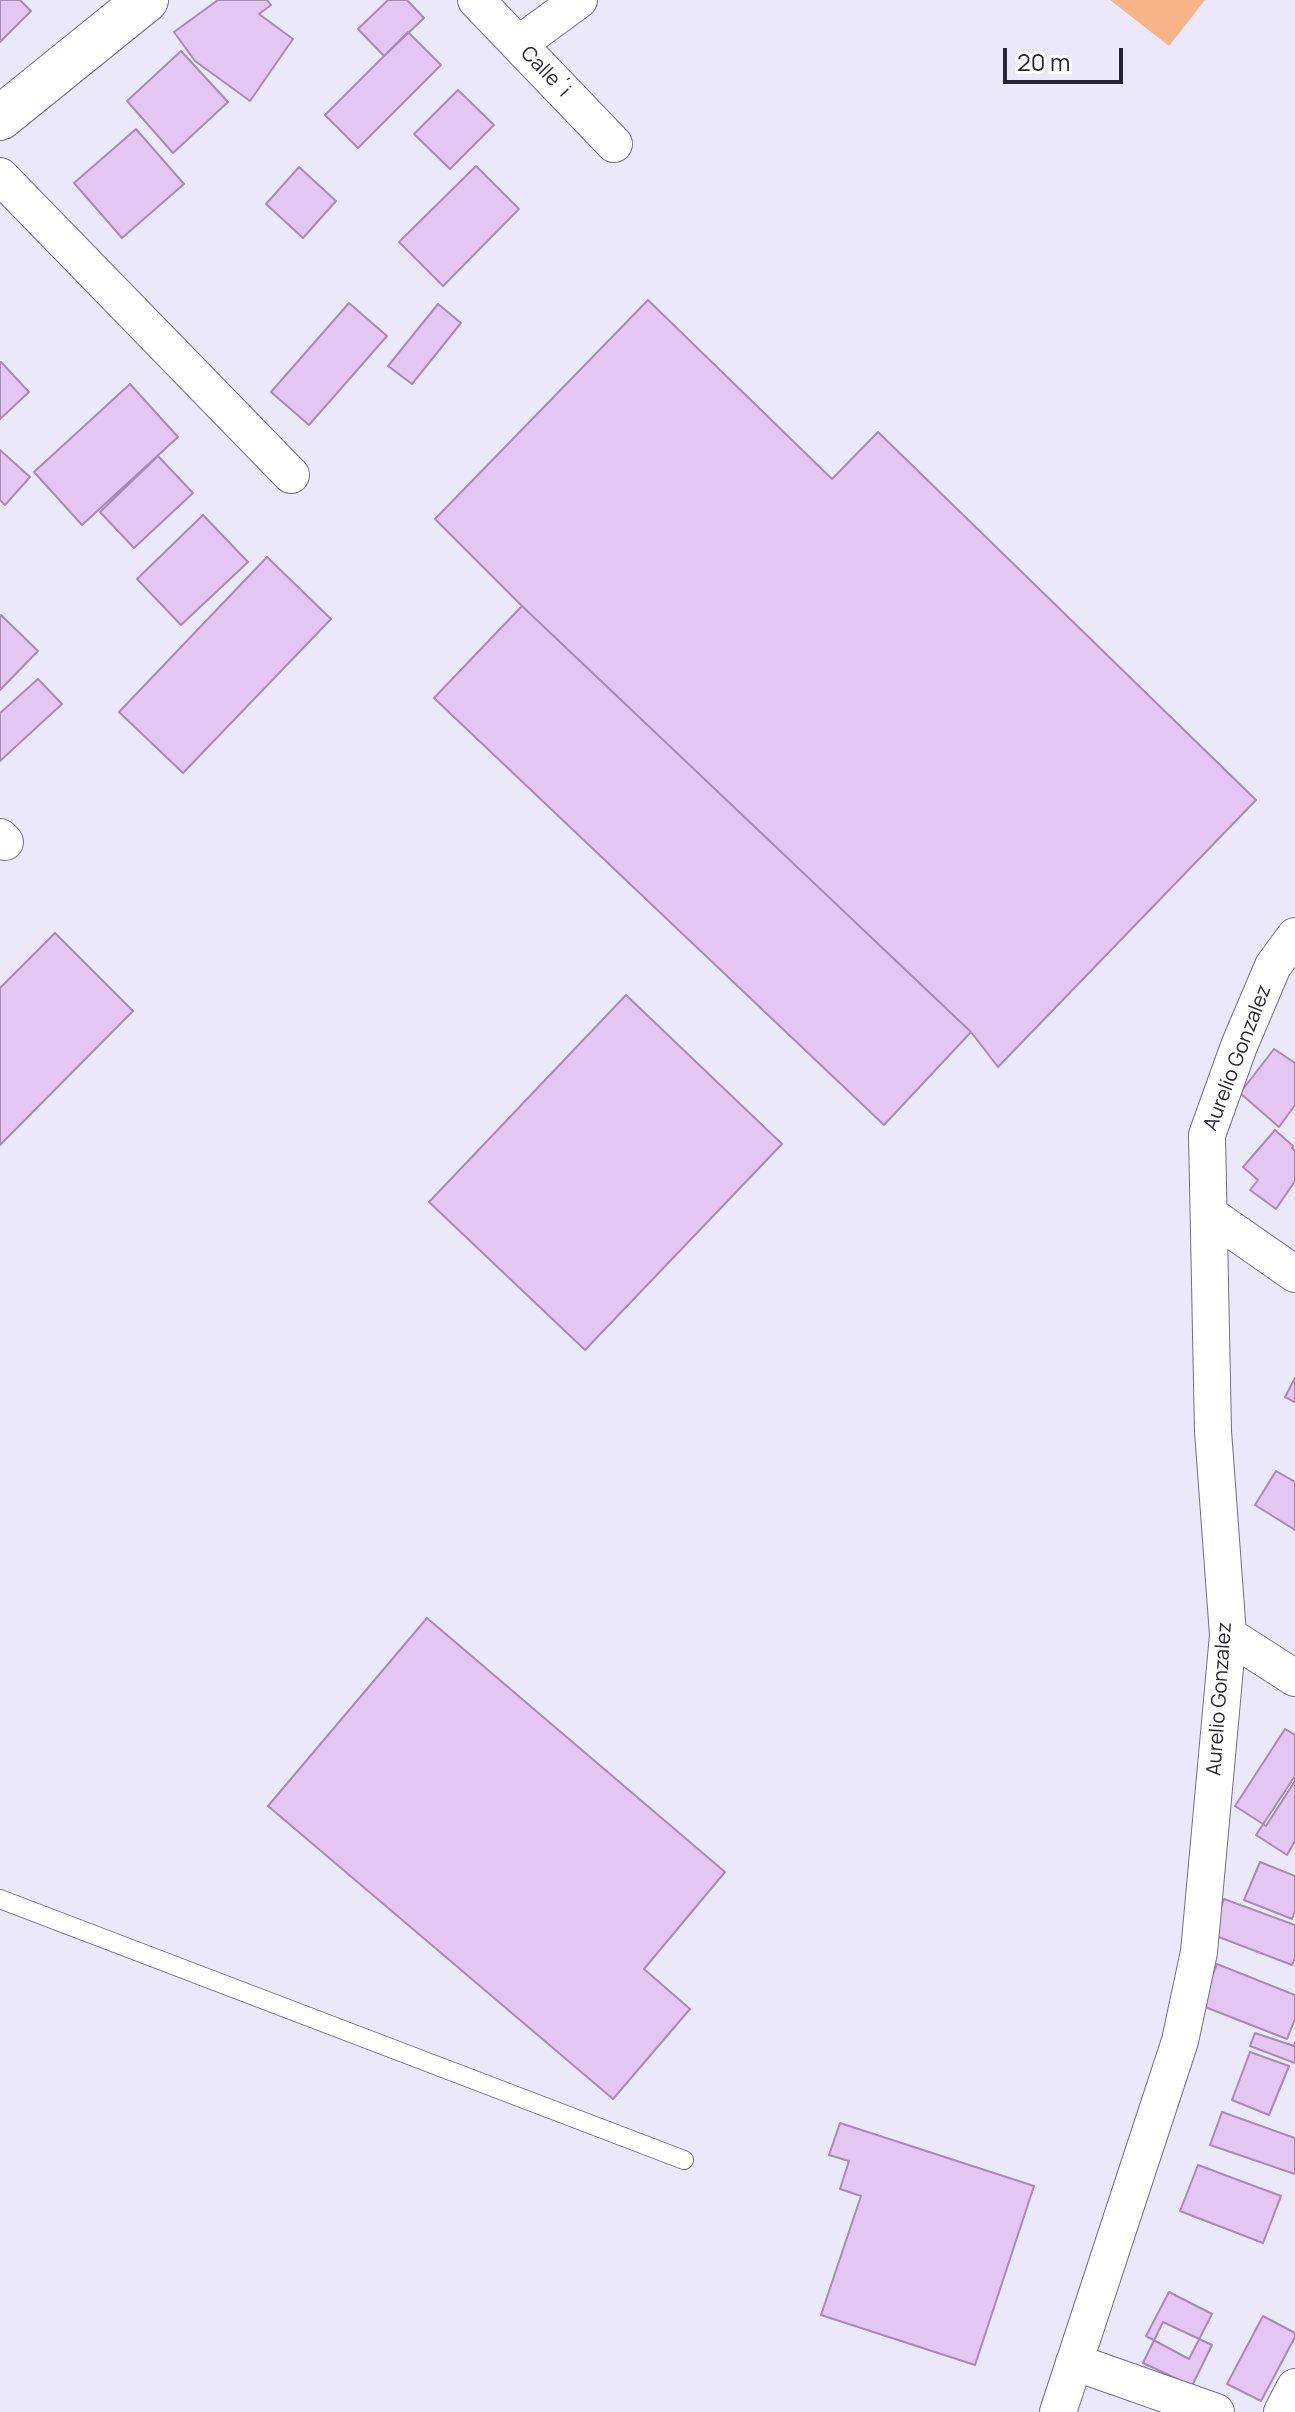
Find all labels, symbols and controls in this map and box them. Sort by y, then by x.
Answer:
scale bar [1007,32,1127,82]
street label: Calle´i [515,42,575,102]
text: 20 m [1017,45,1070,78]
street label: Aurelio Gonzalez [1199,982,1277,1134]
street label: Aurelio Gonzalez [1203,1621,1237,1777]

